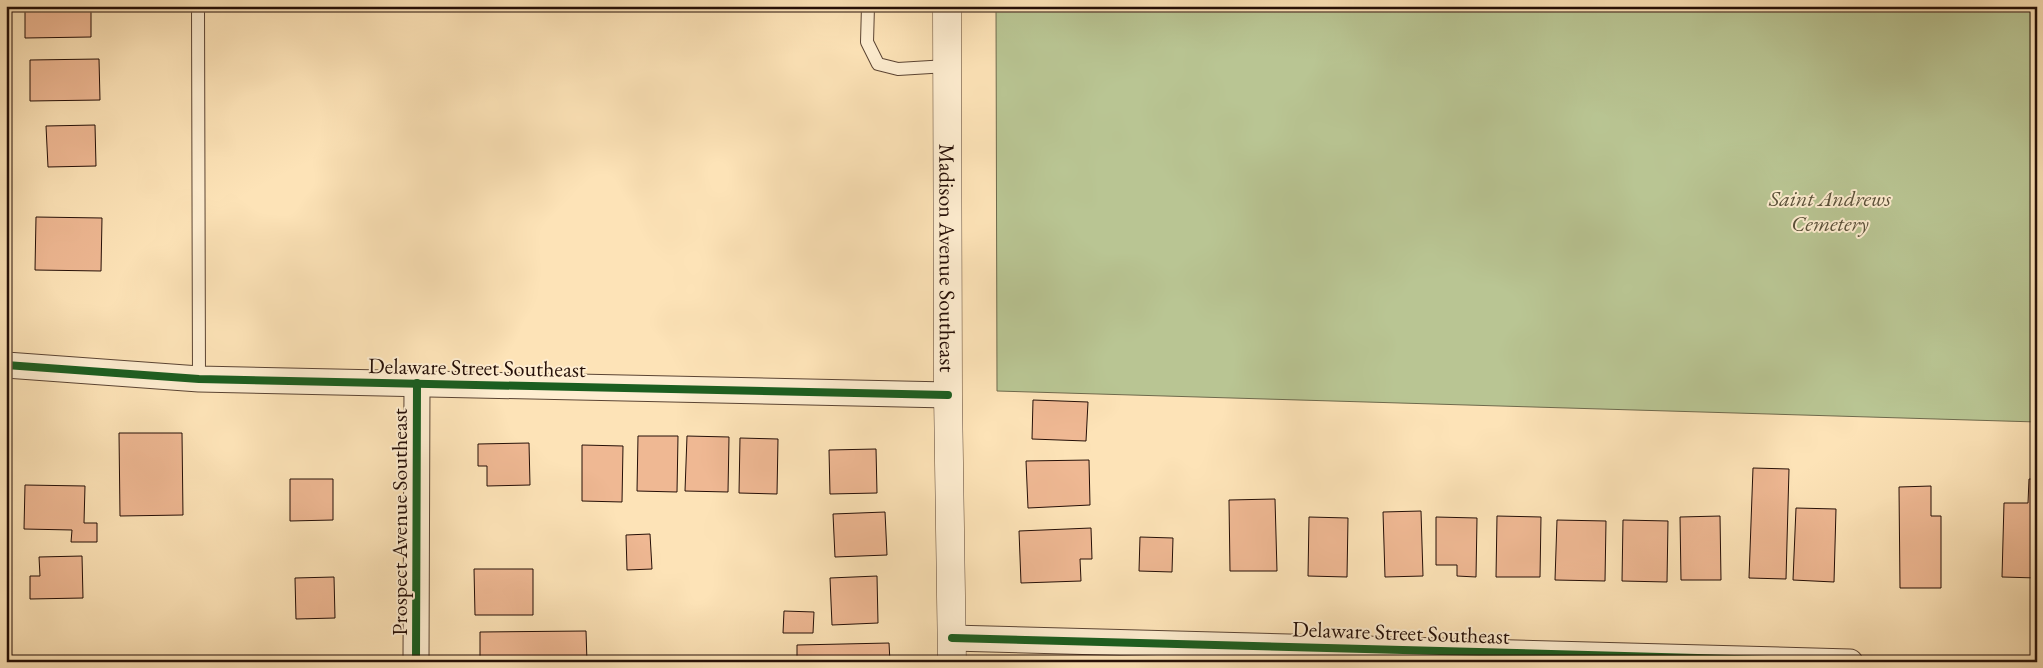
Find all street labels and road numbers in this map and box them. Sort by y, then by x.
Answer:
street label: Madison Avenue Southeast [932,144,962,372]
street label: Delaware Street Southeast [368,351,586,384]
street label: Prospect Avenue Southeast [385,408,414,636]
street label: Delaware Street Southeast [1292,614,1510,651]

